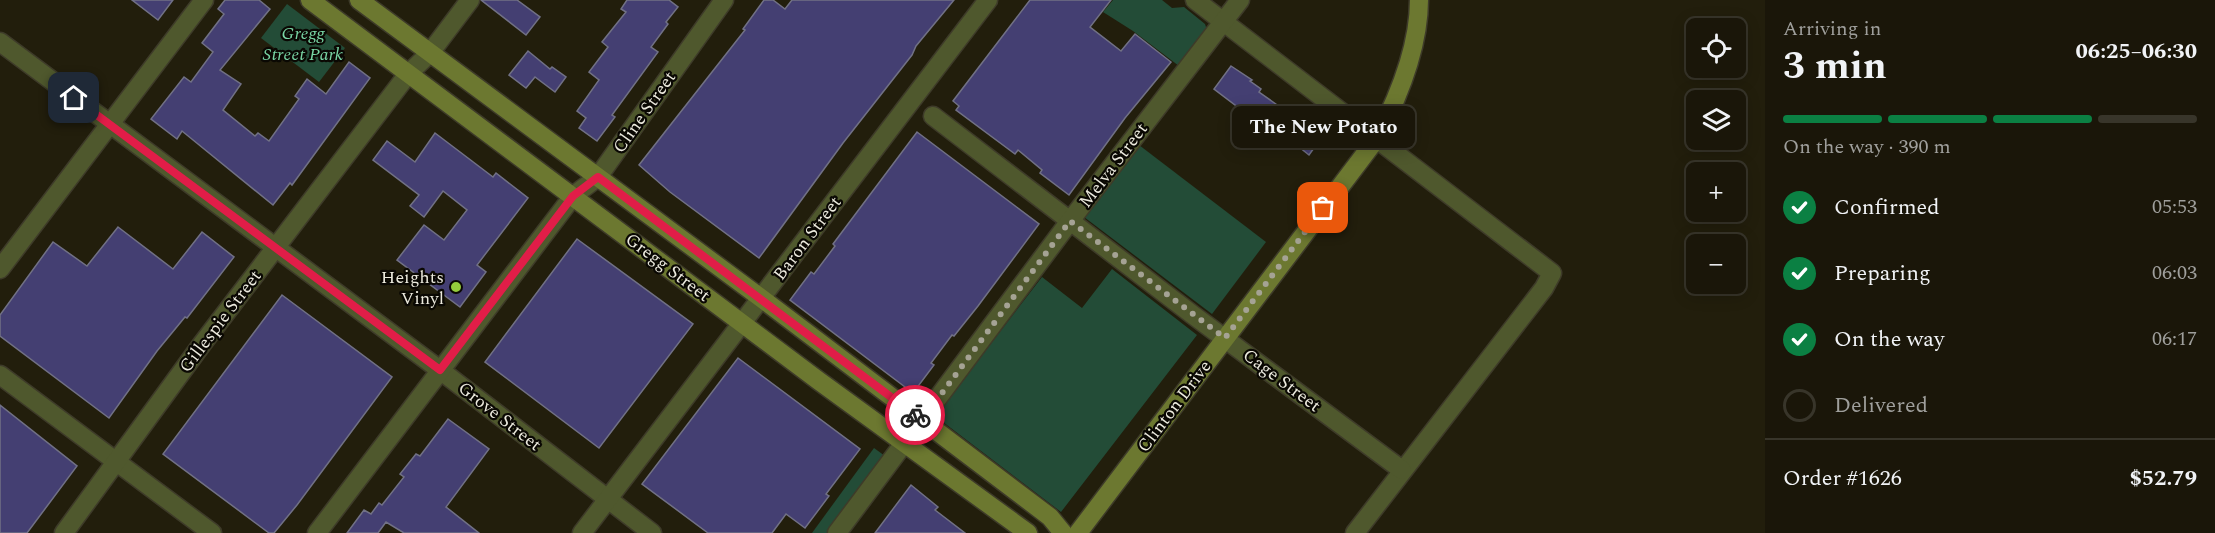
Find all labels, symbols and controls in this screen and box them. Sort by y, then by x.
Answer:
text: Arriving in [1783,14,1881,44]
map controls [1686,18,1746,294]
button: locate [1686,18,1746,78]
park label: Gregg Street Park [263,20,344,68]
text: 06:25–06:30 [2075,35,2197,68]
text: 3 min [1783,37,1887,96]
street label: Cline Street [606,66,683,159]
pin [48,72,99,123]
icon: home [57,81,90,114]
button: layers [1686,90,1746,150]
callout: The New Potato [1232,106,1414,148]
text: The New Potato [1250,112,1398,142]
street label: Melva Street [1072,117,1154,214]
text: On the way · 390 m [1783,132,1951,162]
button: + [1686,162,1746,222]
pin [1297,182,1348,233]
street label: Baron Street [767,190,848,286]
icon: bag [1306,191,1339,224]
icon: check [1783,191,1816,224]
text: Confirmed [1834,191,1940,224]
text: 05:53 [2152,192,2197,222]
street label: Gregg Street [619,226,716,308]
button: − [1686,234,1746,294]
icon: check [1783,257,1816,290]
text: Preparing [1834,257,1931,290]
text: 06:03 [2152,258,2197,288]
street label: Gillespie Street [173,264,268,378]
place label: Heights Vinyl [381,264,444,312]
marker: Heights Vinyl [449,280,463,294]
icon: check [1783,323,1816,356]
text: On the way [1834,323,1945,356]
text: 06:17 [2152,324,2197,354]
street label: Cage Street [1237,342,1327,419]
street label: Clinton Drive [1131,354,1218,458]
street label: Grove Street [452,375,547,458]
courier [885,385,945,445]
text: Delivered [1834,389,1928,422]
icon: bike [899,399,932,432]
text: Order #1626 [1783,462,1902,495]
text: $52.79 [2129,462,2197,495]

